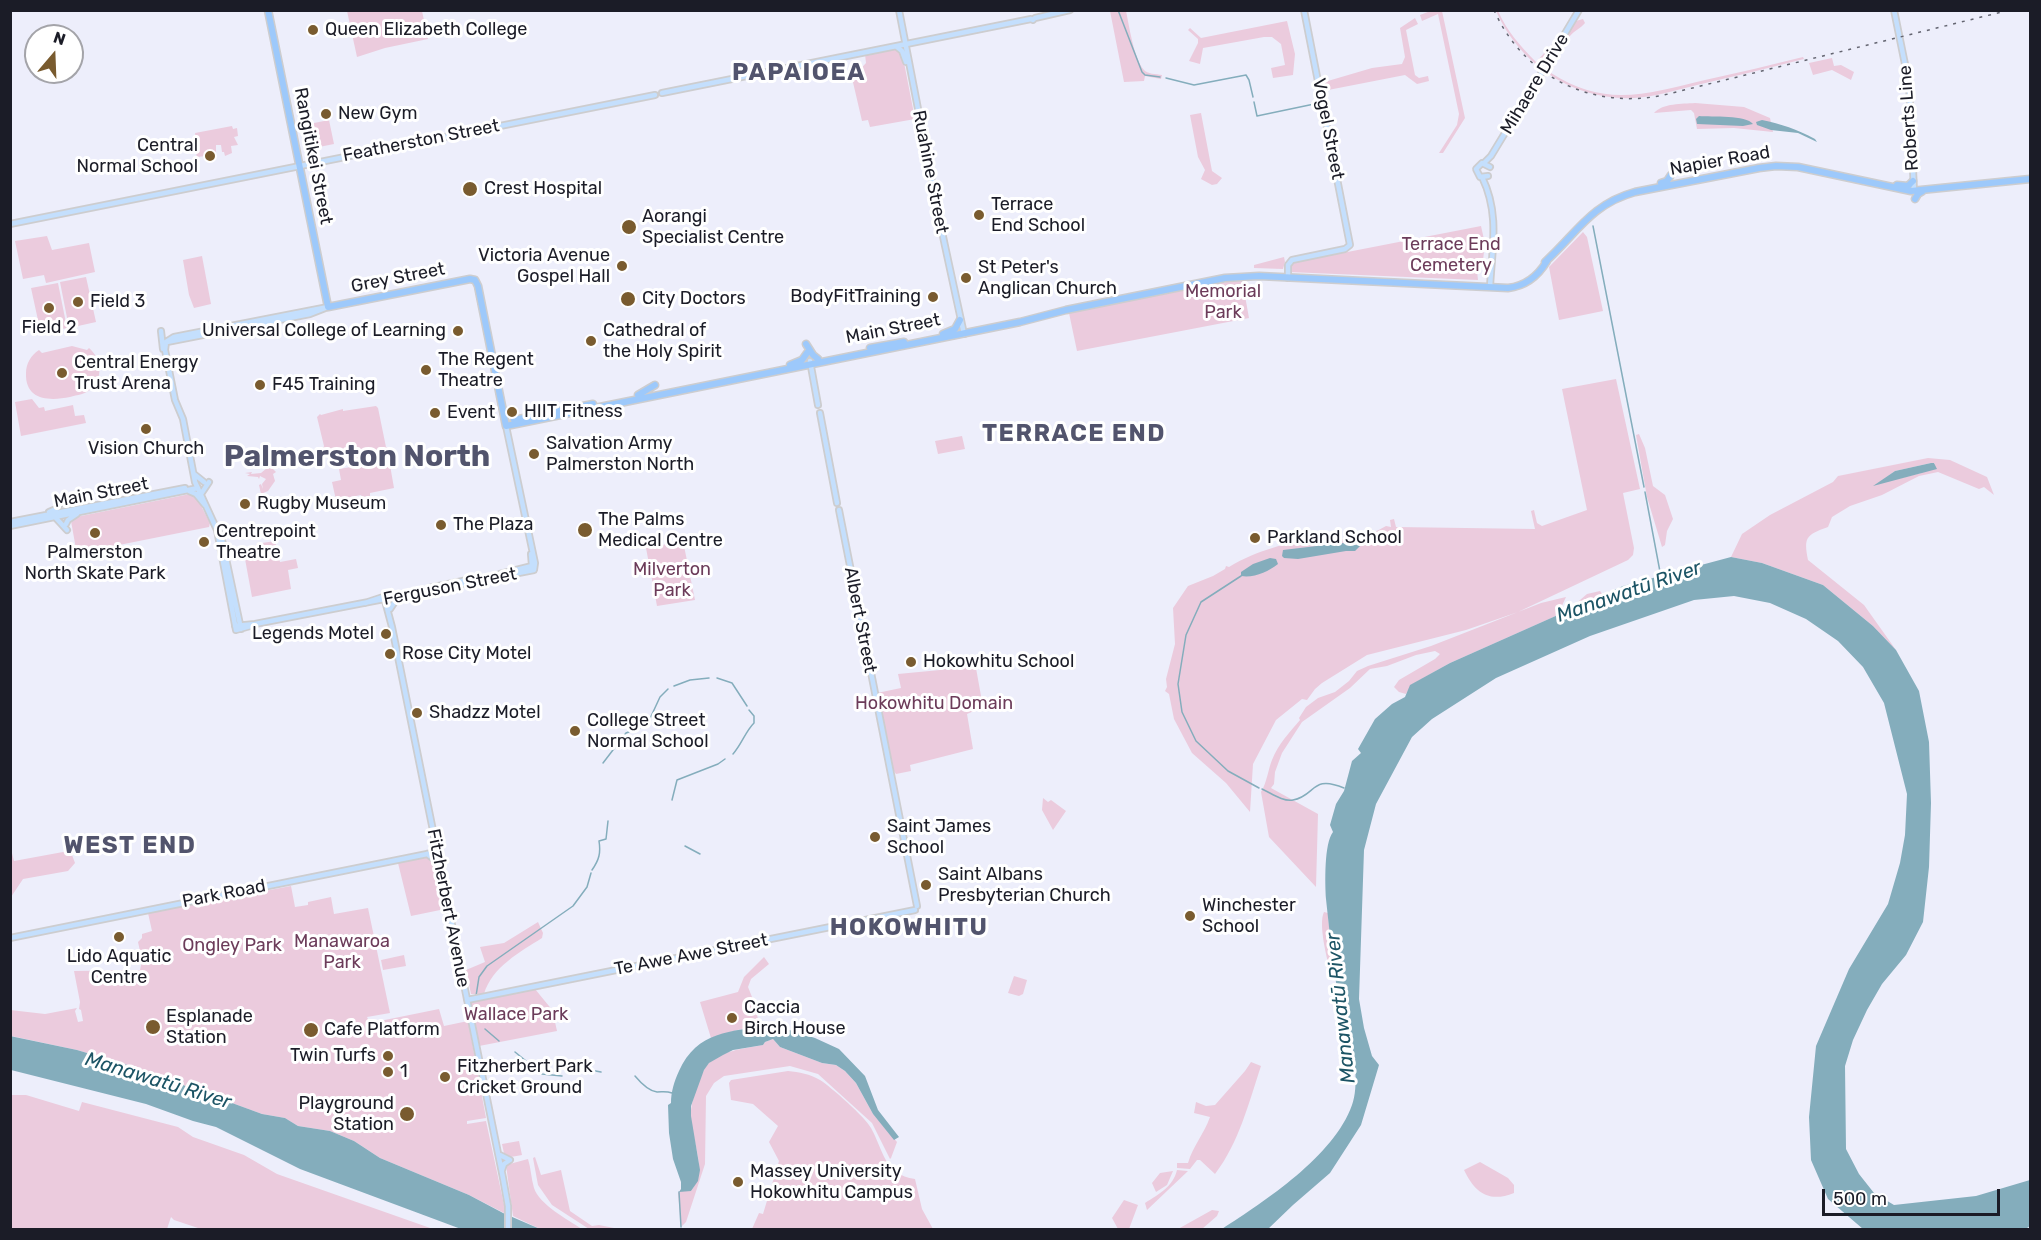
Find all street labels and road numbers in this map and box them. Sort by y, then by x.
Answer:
street label: Mihaere Drive [1496,30,1574,138]
street label: Roberts Line [1895,65,1923,171]
street label: Vogel Street [1308,76,1348,182]
street label: Rangitikei Street [289,86,337,226]
street label: Ruahine Street [907,108,953,236]
street label: Featherston Street [341,115,501,167]
street label: Napier Road [1668,142,1772,180]
street label: Grey Street [349,258,447,298]
street label: Main Street [844,309,942,349]
street label: Main Street [52,473,150,513]
street label: Ferguson Street [381,563,519,611]
street label: Albert Street [839,565,881,675]
street label: Fitzherbert Avenue [422,827,474,989]
street label: Park Road [180,875,268,913]
street label: Te Awe Awe Street [612,930,770,980]

